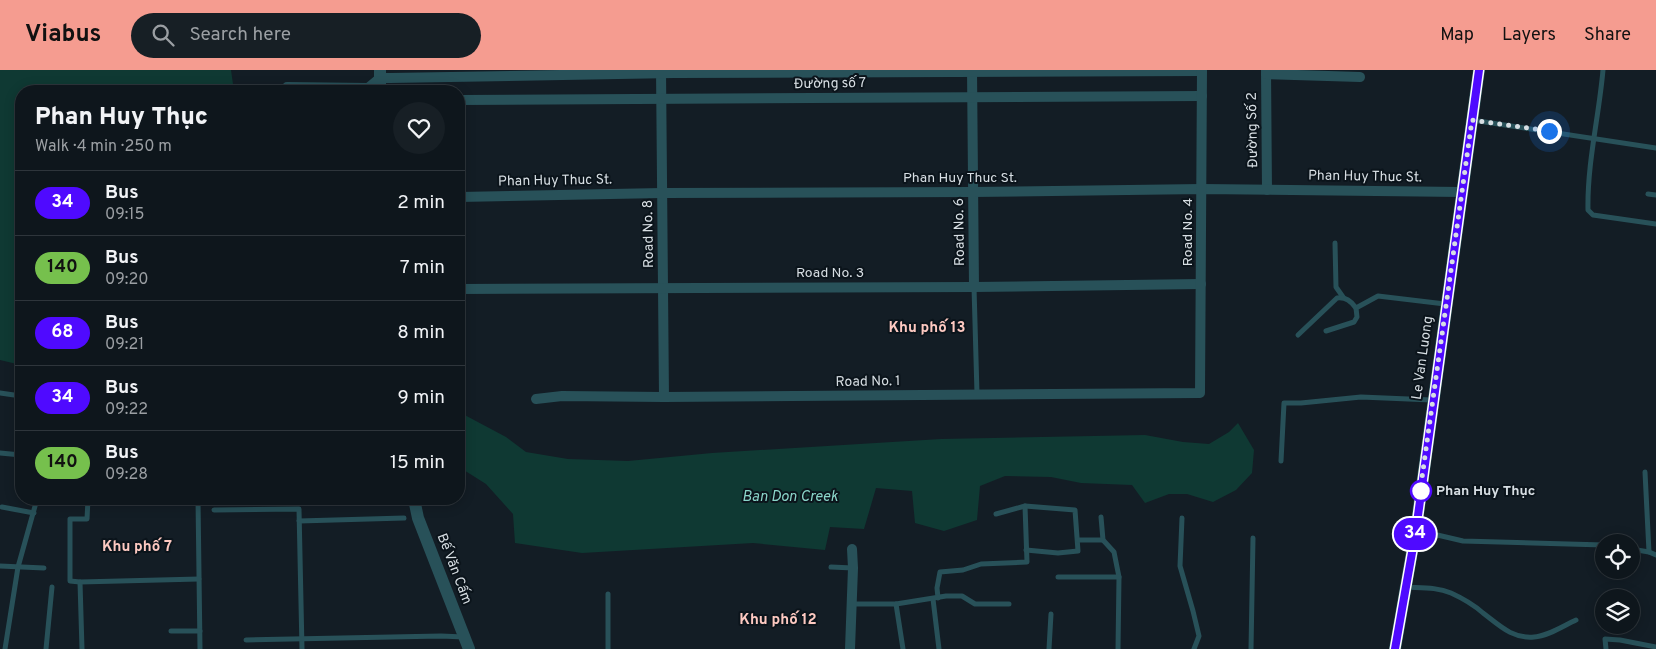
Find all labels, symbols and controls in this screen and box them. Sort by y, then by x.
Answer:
search box [131,13,481,58]
text: Viabus [25,20,101,50]
icon: search [149,21,177,49]
text: Search here [189,23,291,47]
text: Map [1440,24,1474,47]
text: Layers [1502,24,1556,47]
text: Share [1584,24,1631,47]
street label: Đường số 7 [794,75,866,93]
street label: Đường Số 2 [1244,92,1262,168]
button: heart [393,102,445,154]
text: Phan Huy Thục [35,103,208,133]
your location [1537,119,1562,144]
text: Walk · 4 min · 250 m [35,137,172,157]
street label: Phan Huy Thuc St. [1308,168,1422,186]
street label: Phan Huy Thuc St. [903,170,1017,187]
street label: Phan Huy Thuc St. [498,172,612,190]
text: Bus [105,181,139,205]
text: 34 [51,191,74,214]
text: 2 min [397,191,445,215]
street label: Road No. 6 [951,198,969,266]
street label: Road No. 4 [1180,198,1197,266]
street label: Road No. 8 [640,200,658,268]
text: 09:15 [105,205,144,225]
text: Bus [105,246,139,270]
text: 140 [47,256,78,279]
text: 7 min [400,256,445,280]
street label: Road No. 3 [796,265,864,282]
text: 09:20 [105,270,149,290]
text: Bus [105,311,139,335]
street label: Le Van Luong [1409,315,1437,401]
district label: Khu phố 13 [888,318,966,338]
text: 68 [51,321,74,344]
text: 8 min [397,321,445,345]
text: 09:21 [105,335,144,355]
street label: Road No. 1 [835,373,901,391]
text: Bus [105,376,139,400]
text: 34 [51,386,74,409]
text: 9 min [398,386,445,410]
text: 09:22 [105,400,148,420]
text: Bus [105,441,139,465]
text: 140 [47,451,78,474]
text: 15 min [390,451,445,475]
text: 09:28 [105,465,148,485]
marker: Phan Huy Thục [1410,480,1432,502]
place label: Phan Huy Thục [1436,483,1535,500]
water label: Ban Don Creek [742,488,838,507]
line badge: 34 [1392,518,1438,550]
text: 34 [1404,522,1426,545]
street label: Bế Văn Cấm [433,531,475,607]
map controls [1595,534,1640,634]
button: locate [1595,534,1640,579]
district label: Khu phố 7 [102,537,172,557]
button: layers [1595,589,1640,634]
district label: Khu phố 12 [739,610,817,630]

